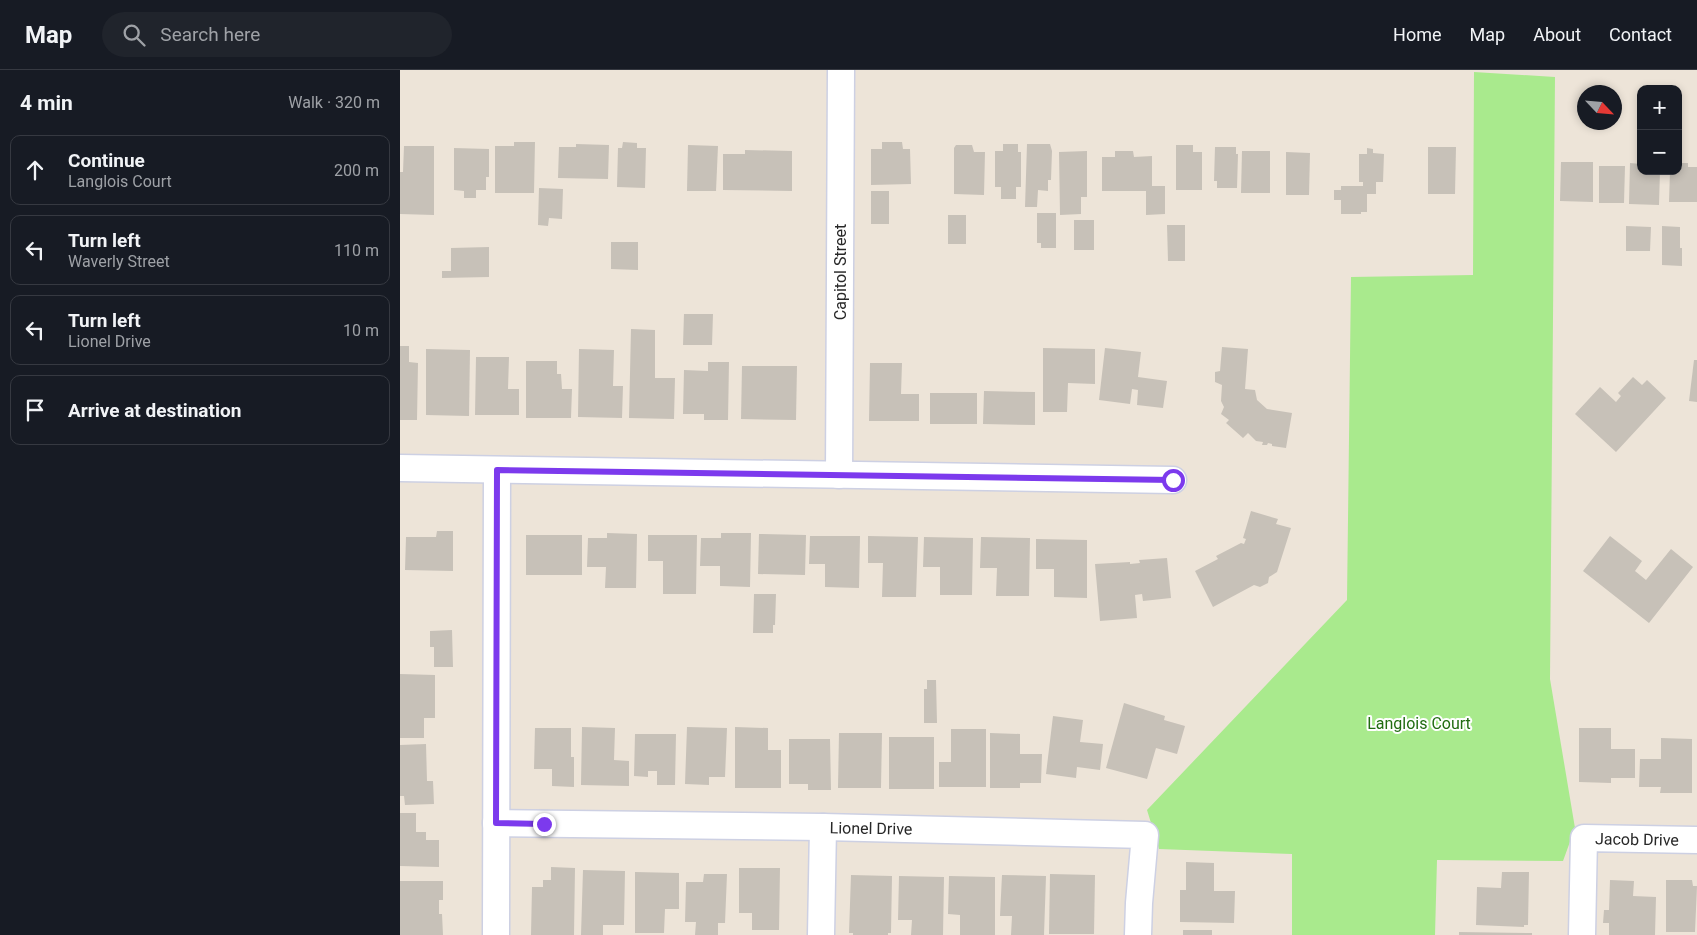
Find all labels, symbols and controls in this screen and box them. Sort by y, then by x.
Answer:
search box [102,12,452,57]
text: Map [25,21,72,49]
icon: search [120,21,148,49]
text: Search here [160,23,260,46]
text: Home [1393,24,1442,45]
text: Map [1470,24,1505,45]
text: About [1533,24,1581,45]
text: Contact [1609,24,1672,45]
north arrow [1577,85,1622,130]
map controls [1637,85,1682,175]
button: + [1637,85,1682,130]
text: 4 min [20,91,73,115]
text: Walk · 320 m [288,93,380,112]
button: − [1637,130,1682,175]
text: Continue [68,149,145,172]
icon: ahead [21,156,49,184]
text: 200 m [334,161,379,180]
text: Langlois Court [68,172,172,191]
street label: Capitol Street [831,224,850,320]
text: Turn left [68,229,141,252]
icon: left [21,236,49,264]
text: 110 m [334,241,379,260]
text: Waverly Street [68,252,170,271]
text: Turn left [68,309,141,332]
icon: left [21,316,49,344]
text: 10 m [343,321,379,340]
text: Lionel Drive [68,332,151,351]
icon: arrive [21,396,49,424]
text: Arrive at destination [68,399,241,422]
route start [1162,469,1185,492]
park label: Langlois Court [1367,714,1471,733]
route end [533,813,556,836]
street label: Lionel Drive [829,818,913,839]
street label: Jacob Drive [1595,829,1679,850]

